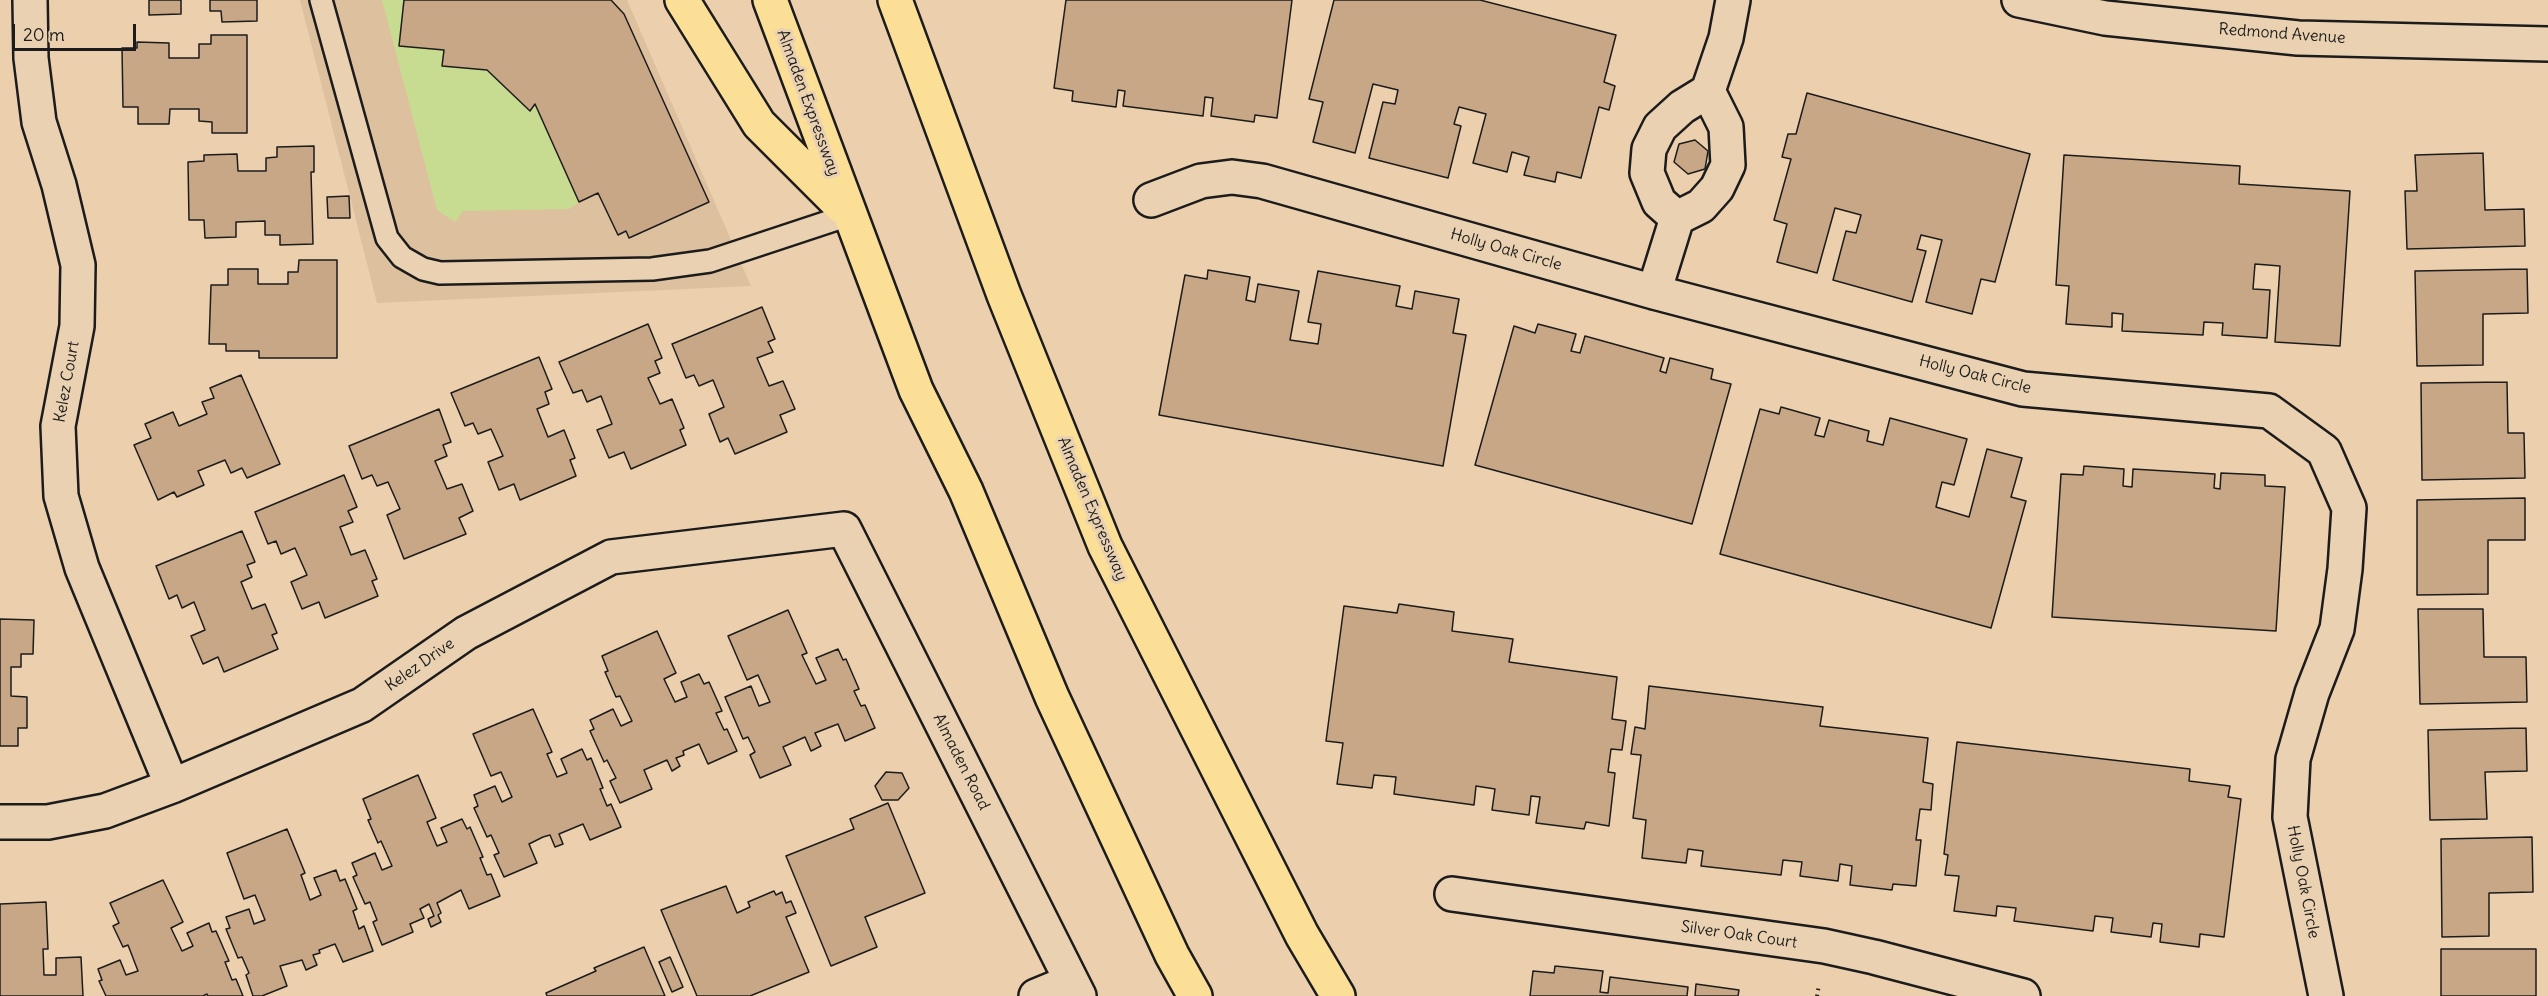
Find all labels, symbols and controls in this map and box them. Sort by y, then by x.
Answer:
scale bar [15,12,140,50]
street label: Redmond Avenue [2218,20,2346,48]
text: 20 m [23,23,65,46]
street label: Almaden Expressway [773,27,843,179]
street label: Holly Oak Circle [1448,225,1564,275]
street label: Kelez Court [50,340,84,424]
street label: Holly Oak Circle [1917,352,2033,398]
street label: Almaden Expressway [1053,434,1131,584]
street label: Kelez Drive [382,634,458,696]
street label: Almaden Road [928,711,994,813]
street label: Holly Oak Circle [2283,824,2323,940]
street label: Silver Oak Court [1680,917,1798,953]

